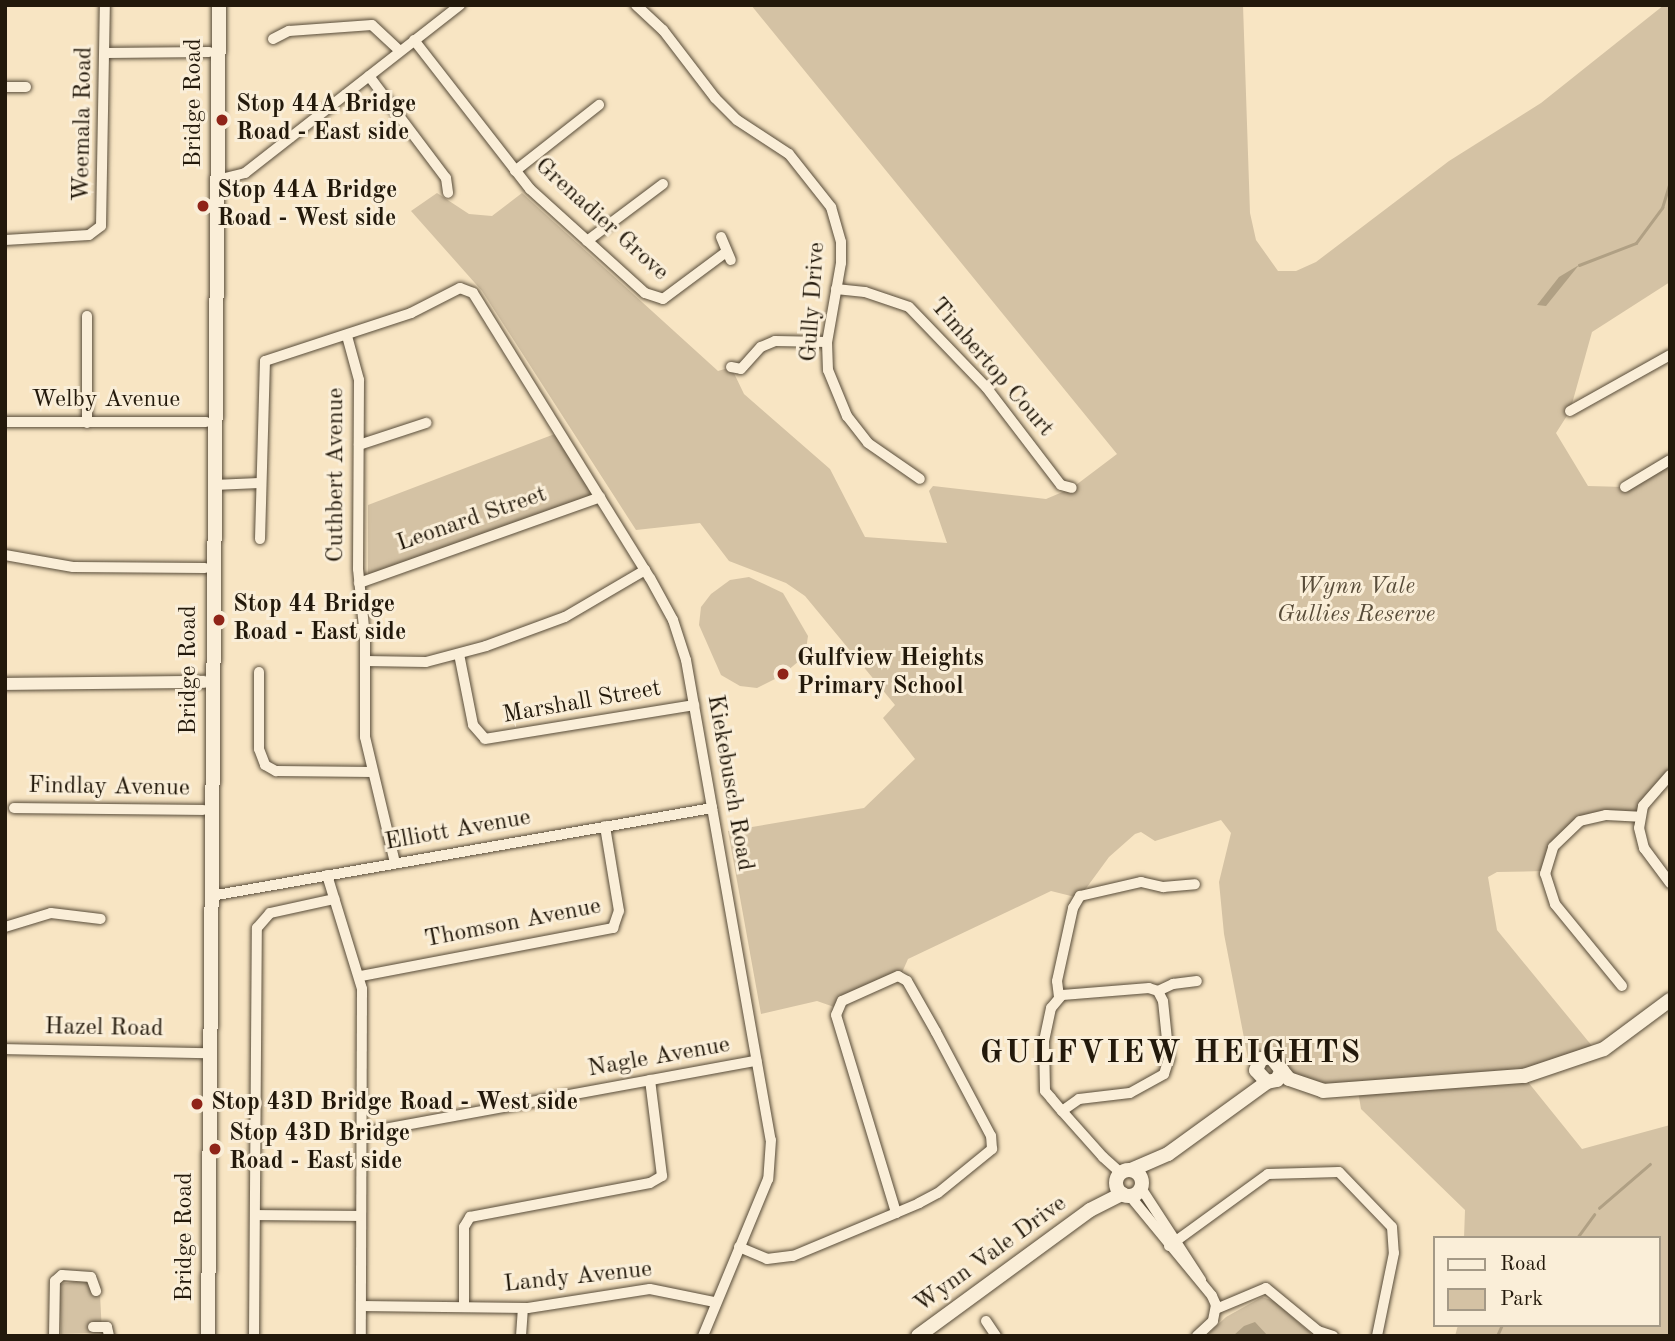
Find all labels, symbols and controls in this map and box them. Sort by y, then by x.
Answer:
street label: Bridge Road [181,38,209,168]
street label: Weemala Road [68,46,100,202]
place label: Stop 44A Bridge Road - East side [236,92,416,148]
marker: Stop 44A Bridge Road - East side [214,112,230,128]
street label: Grenadier Grove [528,152,674,288]
place label: Stop 44A Bridge Road - West side [217,178,397,234]
marker: Stop 44A Bridge Road - West side [195,198,211,214]
street label: Gully Drive [795,241,833,363]
street label: Timbertop Court [923,293,1059,443]
street label: Welby Avenue [32,387,180,415]
street label: Cuthbert Avenue [323,388,351,562]
street label: Leonard Street [393,481,551,559]
park label: Wynn Vale Gullies Reserve [1277,574,1435,630]
place label: Stop 44 Bridge Road - East side [233,592,406,648]
street label: Bridge Road [176,605,204,735]
marker: Stop 44 Bridge Road - East side [211,612,227,628]
place label: Gulfview Heights Primary School [797,646,984,702]
marker: Gulfview Heights Primary School [775,666,791,682]
street label: Marshall Street [501,675,663,731]
street label: Kiekebusch Road [699,693,759,873]
street label: Findlay Avenue [28,772,190,804]
street label: Elliott Avenue [383,804,533,858]
street label: Thomson Avenue [422,893,604,955]
street label: Hazel Road [44,1014,164,1044]
street label: Nagle Avenue [586,1031,732,1085]
district label: GULFVIEW HEIGHTS [982,1035,1360,1073]
place label: Stop 43D Bridge Road - West side [211,1090,578,1118]
marker: Stop 43D Bridge Road - West side [189,1096,205,1112]
place label: Stop 43D Bridge Road - East side [229,1121,410,1177]
marker: Stop 43D Bridge Road - East side [207,1141,223,1157]
street label: Bridge Road [172,1172,200,1302]
street label: Wynn Vale Drive [909,1190,1073,1320]
legend [1434,1236,1661,1327]
text: Road [1500,1254,1547,1275]
street label: Landy Avenue [502,1256,654,1300]
text: Park [1500,1289,1543,1310]

